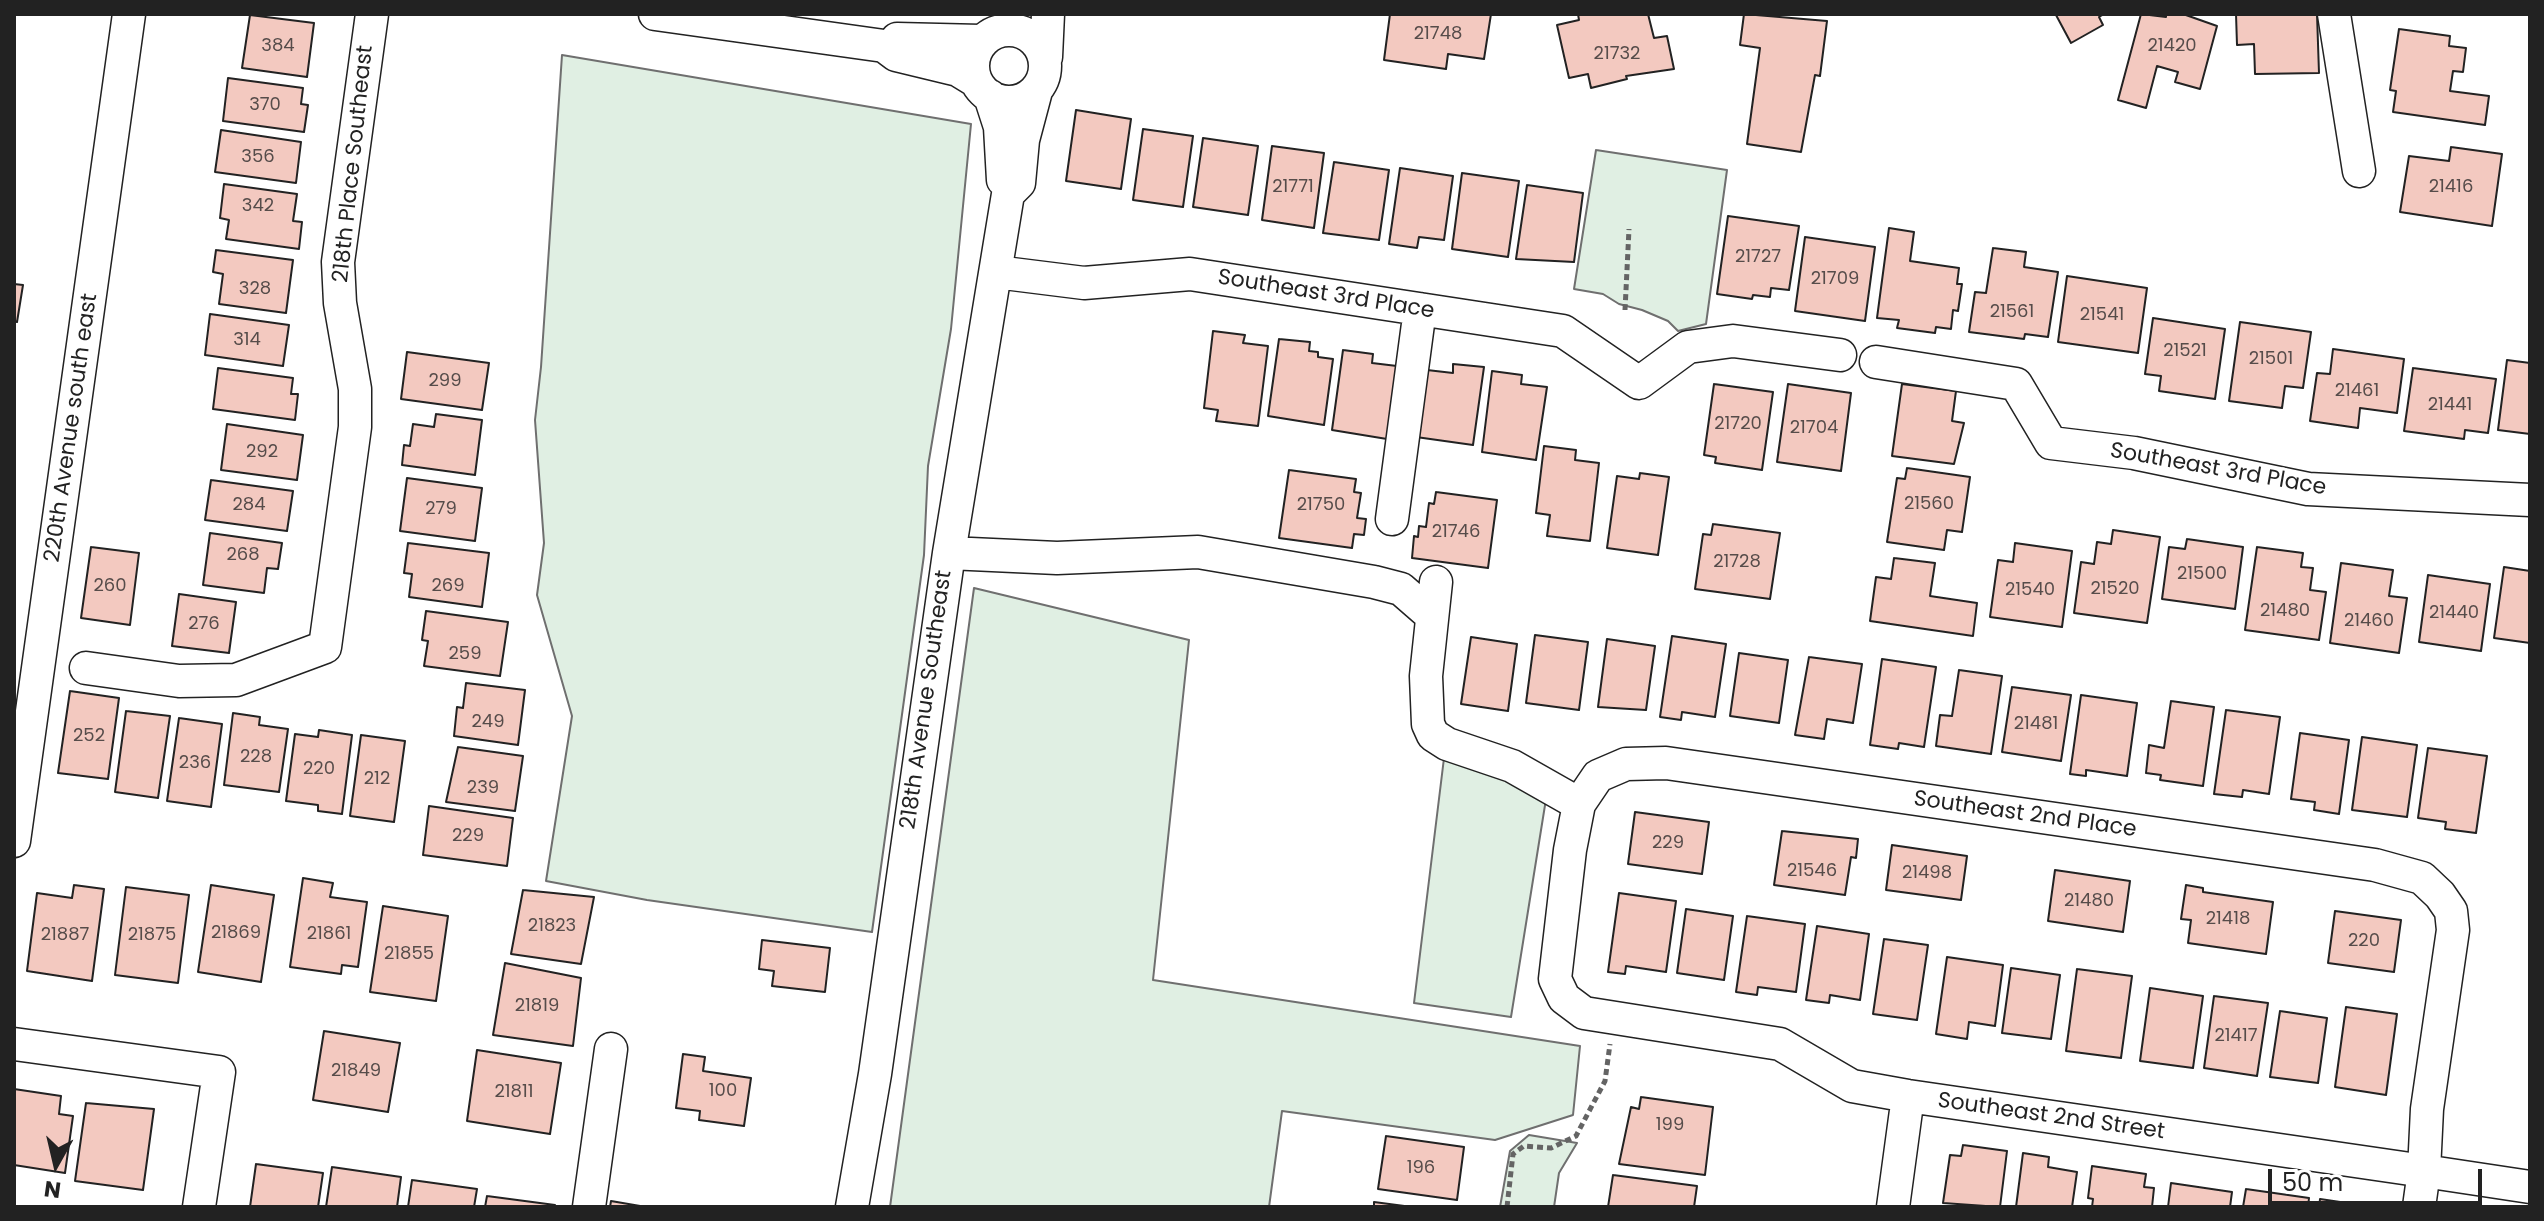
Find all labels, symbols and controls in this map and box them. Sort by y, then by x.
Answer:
house number: 21748 [1414,23,1462,45]
house number: 384 [261,35,295,57]
house number: 21420 [2147,35,2197,57]
house number: 21732 [1594,43,1640,65]
street label: 218th Place Southeast [328,44,380,284]
house number: 370 [249,94,281,116]
house number: 356 [241,146,275,168]
house number: 21771 [1272,176,1314,198]
house number: 21416 [2429,176,2473,198]
house number: 342 [242,195,274,217]
house number: 21727 [1735,246,1781,268]
street label: Southeast 3rd Place [1216,265,1436,325]
house number: 21709 [1811,268,1859,290]
house number: 328 [239,278,271,300]
street label: 220th Avenue south east [40,292,104,564]
house number: 21561 [1990,301,2034,323]
house number: 21541 [2080,304,2124,326]
house number: 314 [233,329,261,351]
house number: 21521 [2163,340,2207,362]
house number: 21501 [2249,348,2293,370]
house number: 299 [428,370,462,392]
house number: 21461 [2335,380,2379,402]
house number: 21441 [2428,394,2472,416]
house number: 21720 [1714,413,1762,435]
house number: 21704 [1790,417,1838,439]
street label: Southeast 3rd Place [2108,438,2328,502]
house number: 292 [246,441,278,463]
house number: 21560 [1904,493,1954,515]
house number: 284 [232,494,266,516]
house number: 21750 [1297,494,1345,516]
house number: 279 [425,498,457,520]
house number: 21746 [1432,521,1480,543]
house number: 268 [226,544,260,566]
house number: 21728 [1713,551,1761,573]
house number: 21500 [2177,563,2227,585]
street label: 218th Avenue Southeast [896,569,958,831]
house number: 260 [93,575,127,597]
house number: 269 [431,575,465,597]
house number: 21520 [2090,578,2140,600]
house number: 21540 [2005,579,2055,601]
house number: 21480 [2260,600,2310,622]
house number: 21440 [2429,602,2479,624]
house number: 21460 [2344,610,2394,632]
house number: 276 [188,613,220,635]
house number: 259 [449,643,481,665]
house number: 249 [471,711,505,733]
house number: 21481 [2014,713,2058,735]
house number: 252 [73,725,105,747]
house number: 228 [240,746,272,768]
house number: 236 [179,752,211,774]
house number: 220 [303,758,335,780]
house number: 212 [364,768,390,790]
house number: 239 [467,777,499,799]
street label: Southeast 2nd Place [1912,786,2138,844]
house number: 229 [452,825,484,847]
house number: 229 [1652,832,1684,854]
house number: 21546 [1787,860,1837,882]
house number: 21498 [1902,862,1952,884]
house number: 21480 [2064,890,2114,912]
house number: 21418 [2206,908,2250,930]
house number: 21823 [528,915,576,937]
house number: 21869 [211,922,261,944]
house number: 21861 [307,923,351,945]
house number: 21887 [41,924,89,946]
house number: 21875 [128,924,176,946]
house number: 220 [2348,930,2380,952]
house number: 21855 [384,943,434,965]
house number: 21819 [515,995,559,1017]
house number: 21417 [2214,1025,2258,1047]
house number: 21849 [331,1060,381,1082]
house number: 100 [709,1080,737,1102]
house number: 21811 [495,1081,533,1103]
street label: Southeast 2nd Street [1936,1088,2166,1146]
house number: 199 [1656,1114,1684,1136]
north arrow [16,1125,96,1205]
scale bar [2272,1153,2486,1203]
house number: 196 [1407,1157,1435,1179]
text: 50 m [2282,1166,2343,1199]
text: N [42,1173,63,1206]

